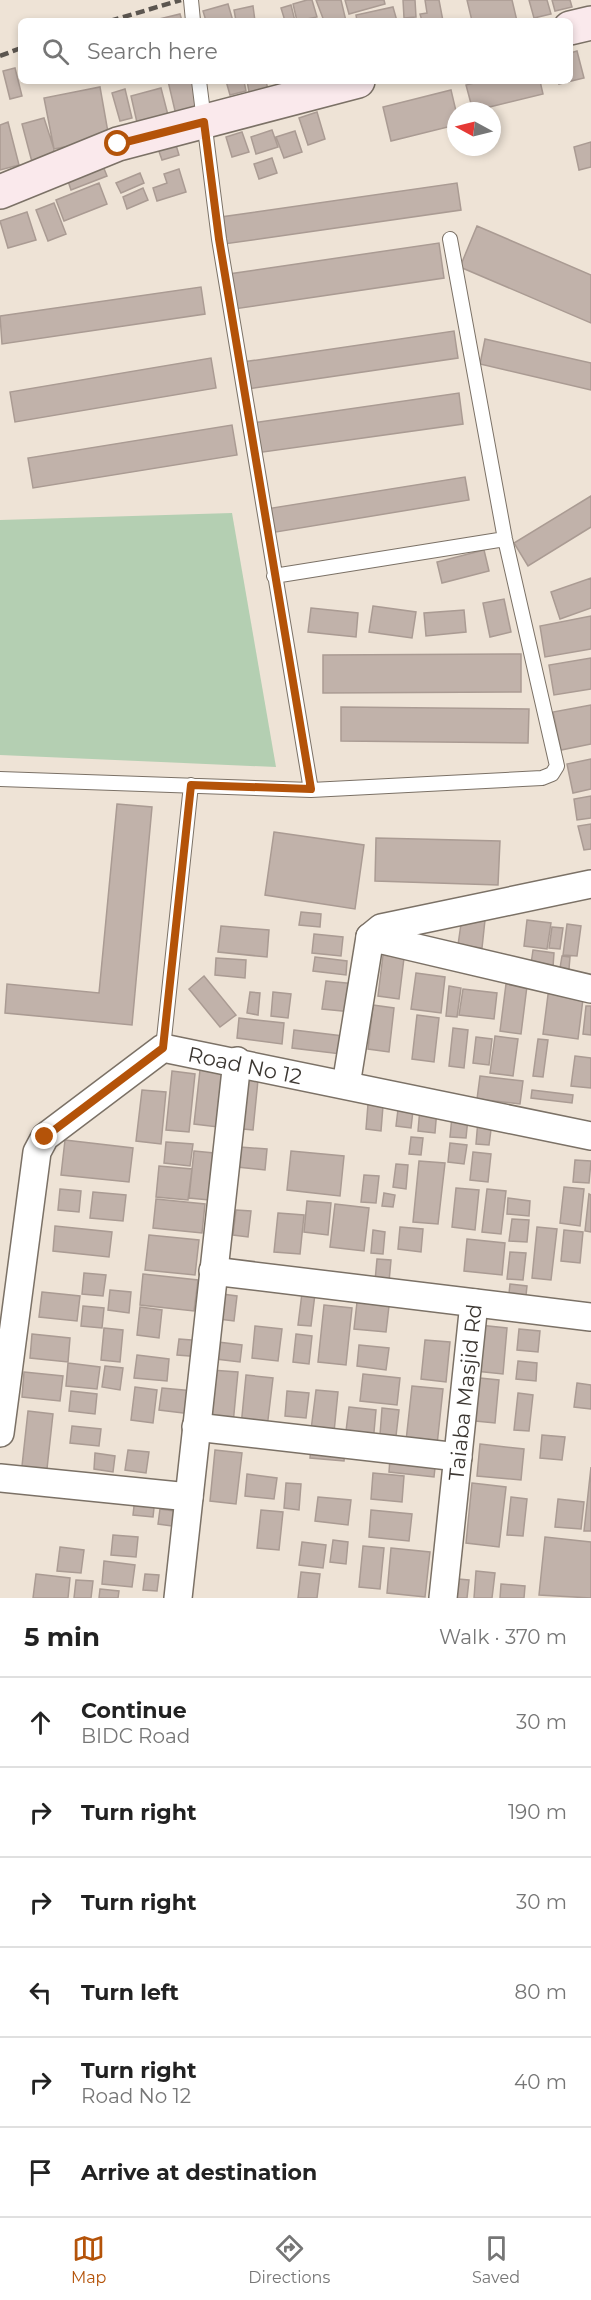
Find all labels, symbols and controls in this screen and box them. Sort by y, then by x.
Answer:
search box [18,18,573,84]
icon: search [39,35,72,68]
text: Search here [87,38,218,65]
north arrow [447,102,501,156]
route start [104,130,130,156]
street label: Road No 12 [186,1041,304,1089]
route end [31,1123,57,1149]
street label: Taiaba Masjid Rd [443,1303,486,1482]
text: 5 min [24,1621,100,1653]
text: Walk · 370 m [439,1625,567,1649]
text: Continue [81,1697,187,1724]
icon: ahead [24,1706,57,1739]
text: 30 m [516,1710,567,1734]
text: BIDC Road [81,1724,190,1748]
icon: right [24,1796,57,1829]
text: Turn right [81,1799,196,1826]
text: 190 m [508,1800,567,1824]
icon: right [24,1886,57,1919]
text: Turn right [81,1889,196,1916]
text: 30 m [516,1890,567,1914]
icon: left [24,1976,57,2009]
text: Turn left [81,1979,179,2006]
text: 80 m [515,1980,567,2004]
text: Turn right [81,2057,196,2084]
icon: right [24,2066,57,2099]
text: 40 m [514,2070,567,2094]
text: Road No 12 [81,2084,191,2108]
icon: arrive [24,2156,57,2189]
text: Arrive at destination [81,2159,317,2186]
tab: Map [71,2232,106,2287]
tab: Directions [248,2232,330,2287]
tab: Saved [472,2232,520,2287]

